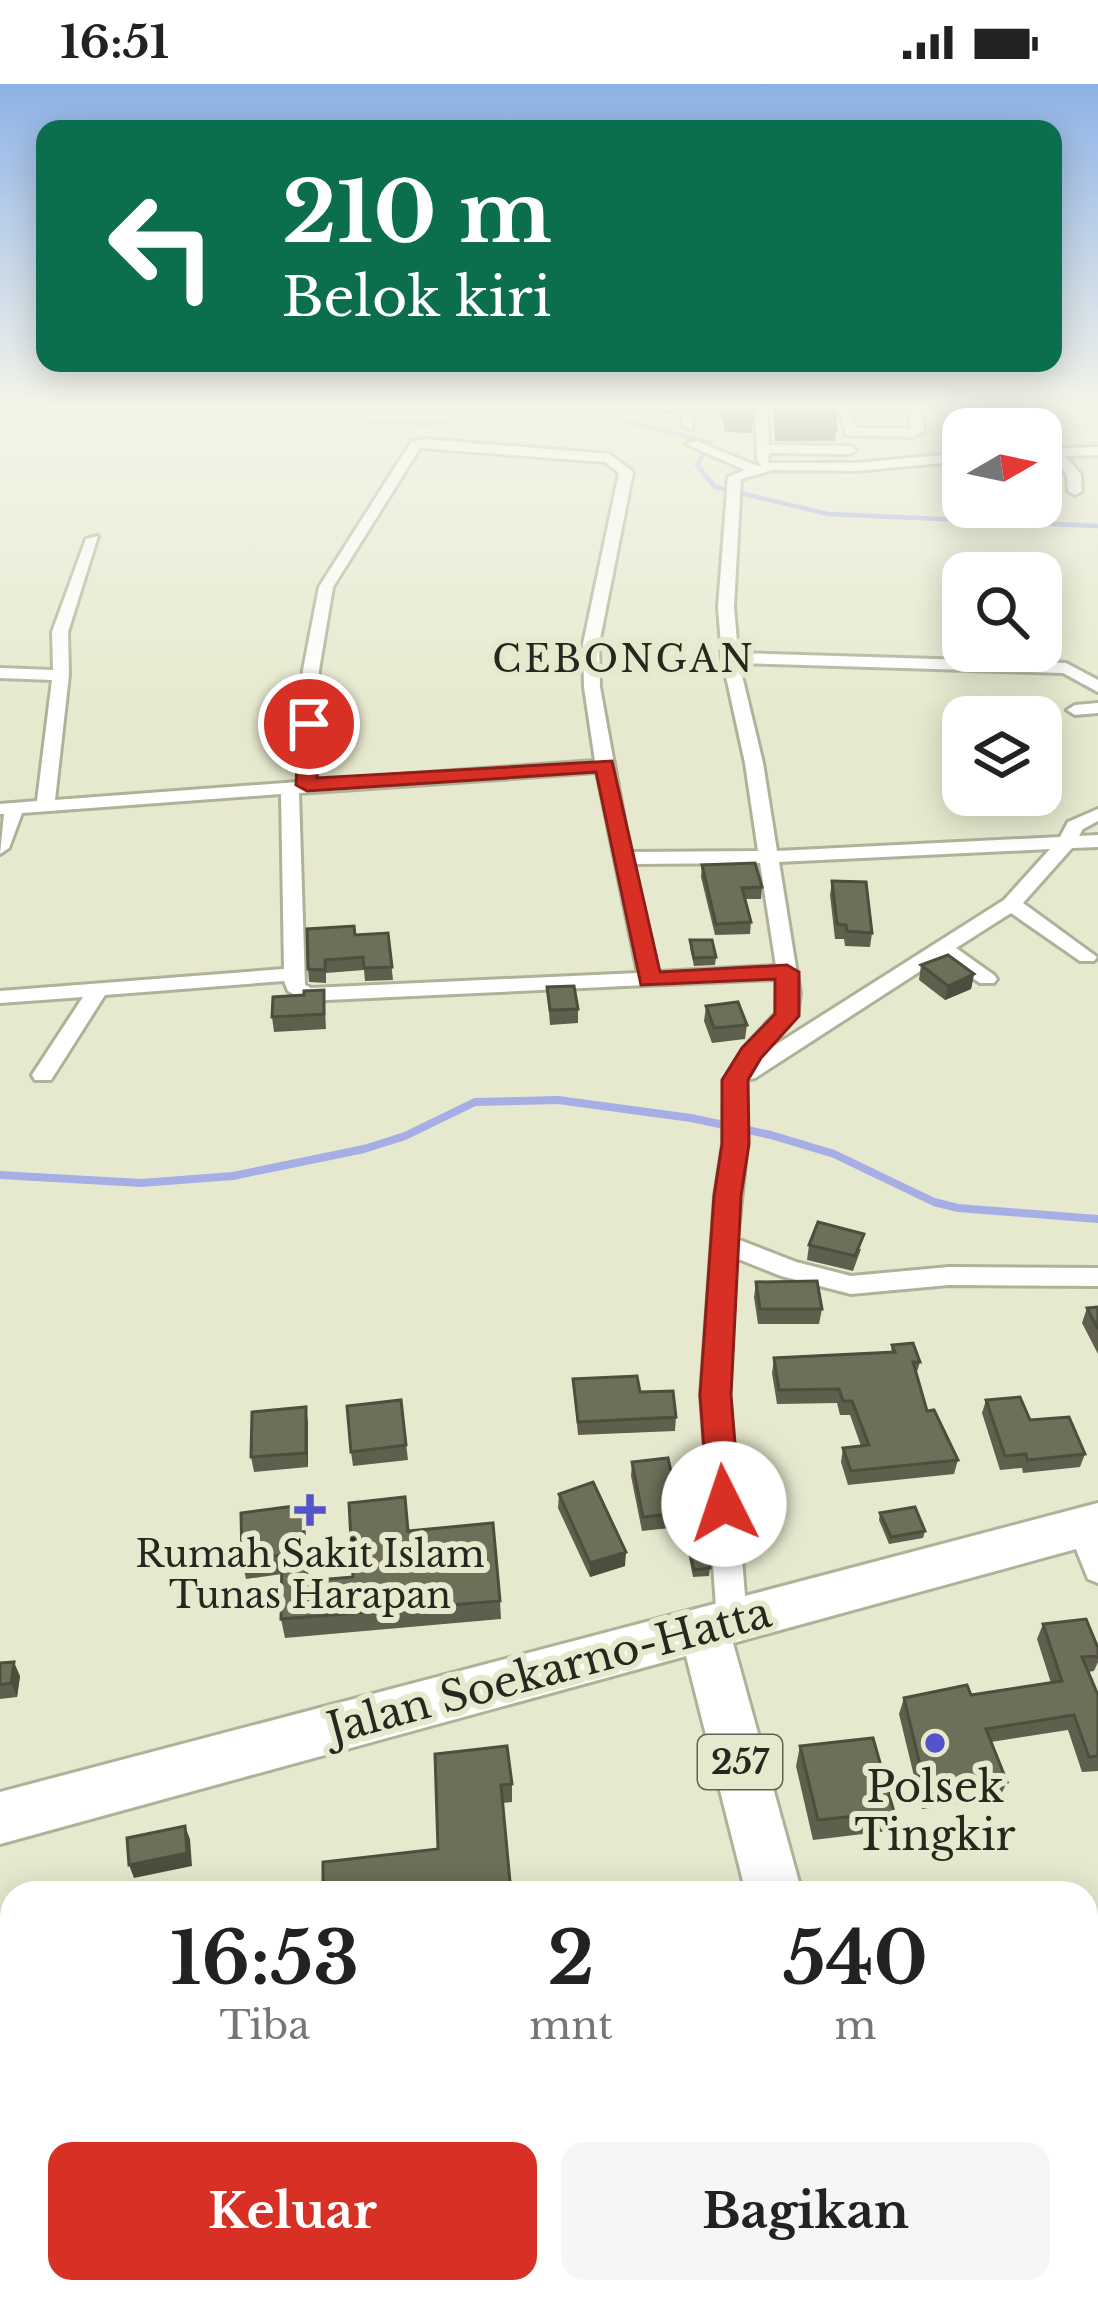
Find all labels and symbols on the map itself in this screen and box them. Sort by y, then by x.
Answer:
north arrow [942,408,1062,528]
district label: CEBONGAN [492,637,756,682]
pin [258,673,360,775]
position arrow [661,1441,787,1567]
marker: Rumah Sakit Islam Tunas Harapan [294,1494,326,1526]
place label: Rumah Sakit Islam Tunas Harapan [135,1532,485,1618]
street label: Jalan Soekarno-Hatta [317,1586,777,1756]
marker: Polsek Tingkir [922,1730,948,1756]
road number: 257 [698,1735,782,1789]
place label: Polsek Tingkir [854,1761,1016,1861]

